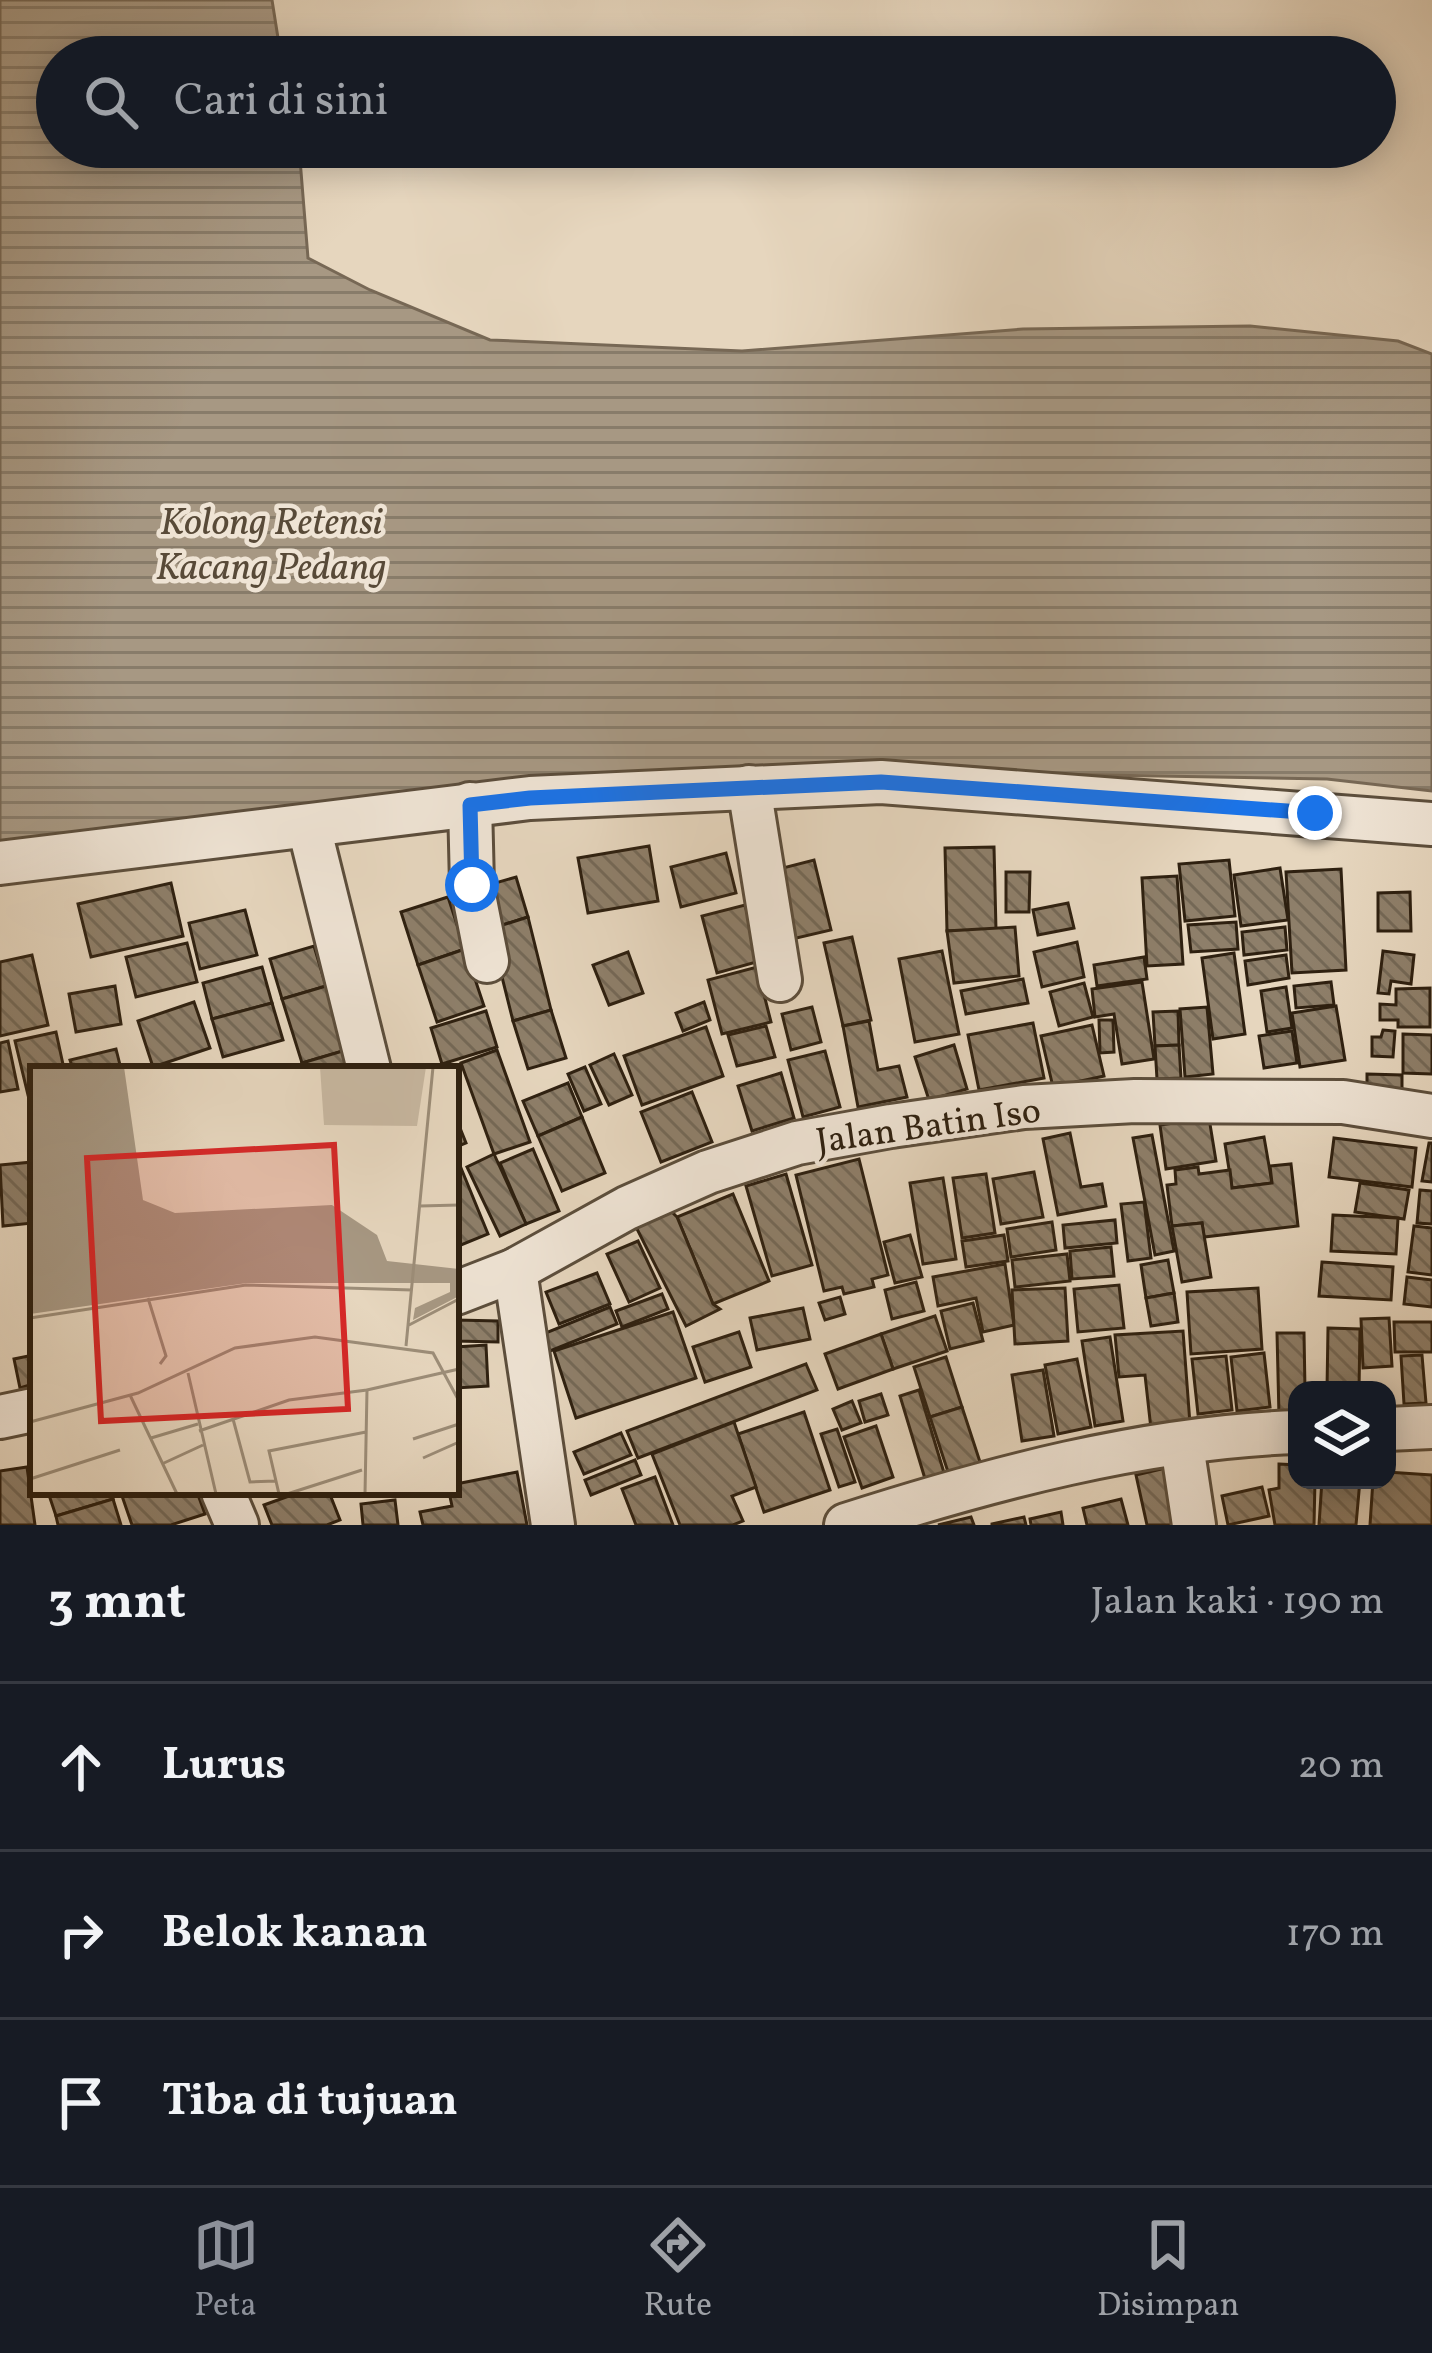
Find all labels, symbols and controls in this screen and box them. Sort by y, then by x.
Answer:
search box [36,36,1396,168]
icon: search [78,69,144,135]
text: Cari di sini [174,71,388,134]
water label: Kolong Retensi Kacang Pedang [156,497,386,596]
route end [1288,786,1342,840]
route start [445,858,499,912]
inset map [30,1066,459,1495]
street label: Jalan Batin Iso [813,1087,1044,1168]
map controls [1288,1381,1396,1489]
button: layers [1288,1381,1396,1489]
text: 3 mnt [48,1568,186,1639]
text: Jalan kaki · 190 m [1091,1576,1384,1630]
icon: ahead [48,1734,114,1800]
text: Lurus [162,1735,286,1798]
text: 20 m [1298,1740,1384,1794]
icon: right [48,1902,114,1968]
text: Belok kanan [162,1903,428,1966]
text: 170 m [1286,1908,1384,1962]
icon: arrive [48,2070,114,2136]
text: Tiba di tujuan [162,2071,458,2134]
tab: Peta [193,2212,259,2330]
tab: Rute [644,2212,712,2330]
tab: Disimpan [1097,2212,1239,2330]

